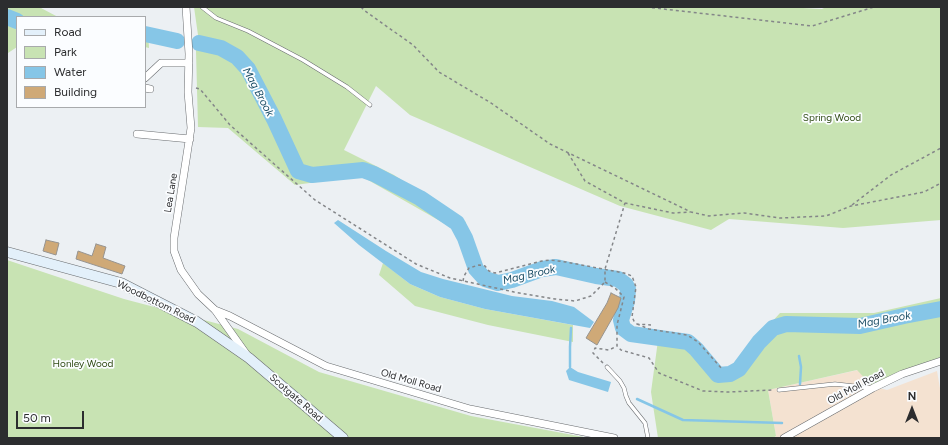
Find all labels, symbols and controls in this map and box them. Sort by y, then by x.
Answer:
legend [16,16,146,108]
text: Road [54,25,82,39]
text: Park [54,45,77,59]
text: Water [54,65,86,79]
water label: Mag Brook [240,65,276,119]
text: Building [54,85,97,99]
park label: Spring Wood [803,112,861,124]
street label: Lea Lane [162,173,180,213]
water label: Mag Brook [501,263,557,287]
street label: Woodbottom Road [115,278,197,326]
water label: Mag Brook [857,309,911,331]
park label: Honley Wood [53,358,113,370]
street label: Old Moll Road [379,367,443,395]
street label: Old Moll Road [826,367,886,407]
street label: Scotgate Road [267,372,325,424]
north arrow [892,389,932,429]
text: N [908,390,916,403]
scale bar [18,403,86,429]
text: 50 m [23,411,51,425]

